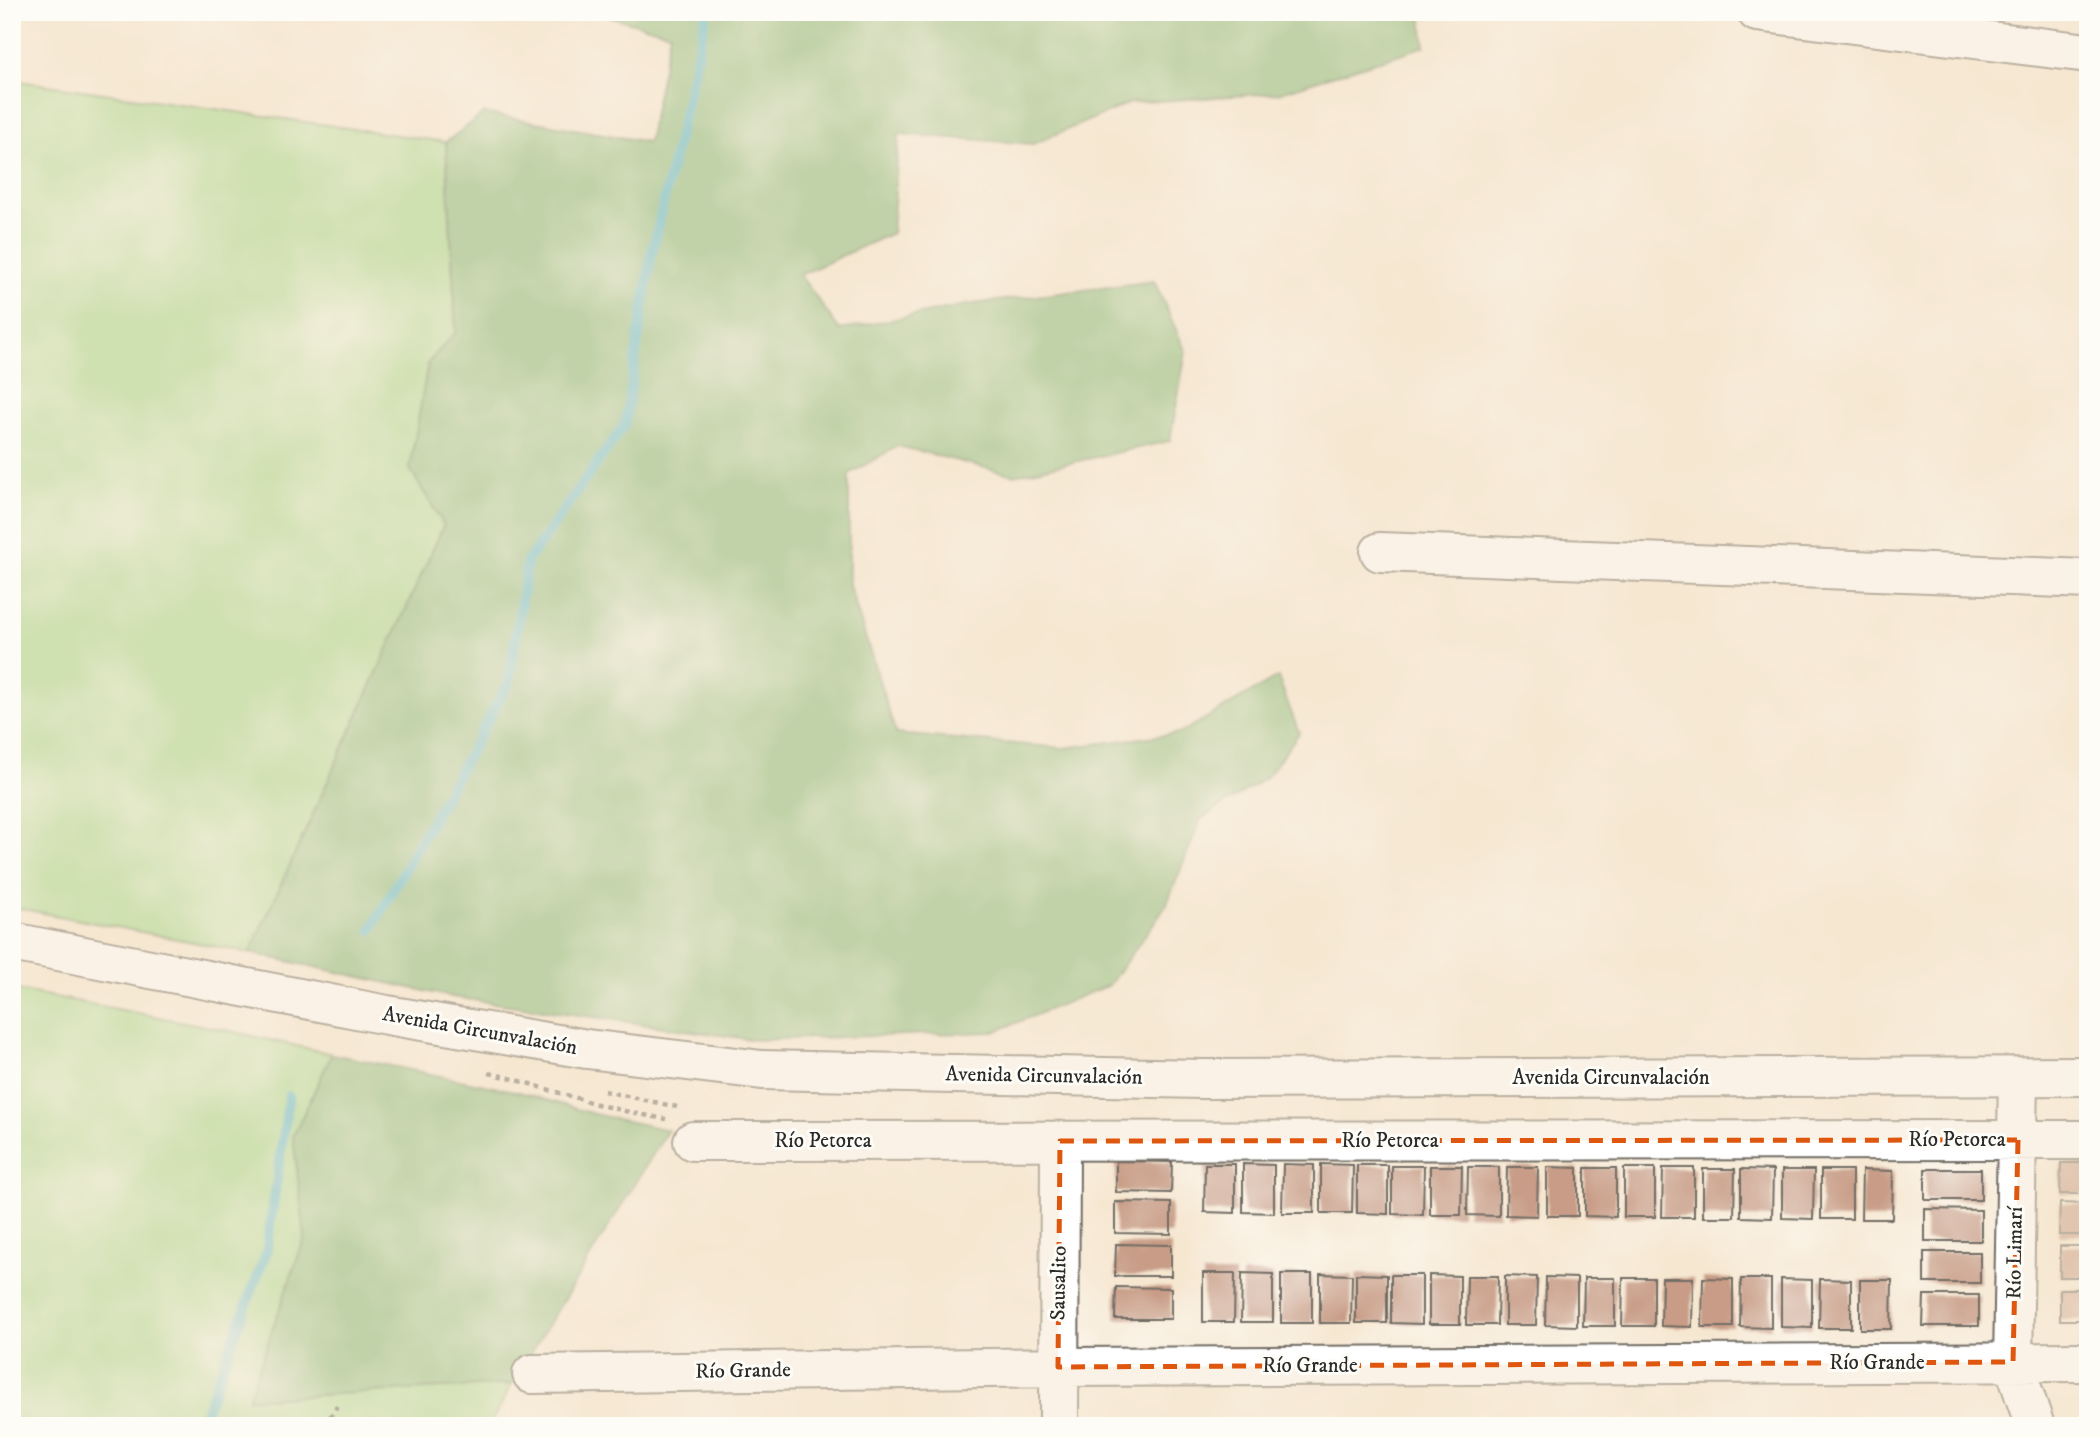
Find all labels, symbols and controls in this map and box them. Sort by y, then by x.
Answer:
street label: Avenida Circunvalación [381,1001,579,1061]
street label: Avenida Circunvalación [945,1061,1143,1091]
street label: Avenida Circunvalación [1512,1065,1710,1091]
street label: Río Petorca [1908,1127,2006,1153]
street label: Río Petorca [774,1128,872,1154]
street label: Río Petorca [1341,1128,1439,1154]
street label: Río Limarí [2001,1205,2029,1300]
street label: Sausalito [1045,1245,1073,1321]
street label: Río Grande [1829,1350,1925,1376]
street label: Río Grande [1262,1353,1358,1379]
street label: Río Grande [695,1357,791,1385]

